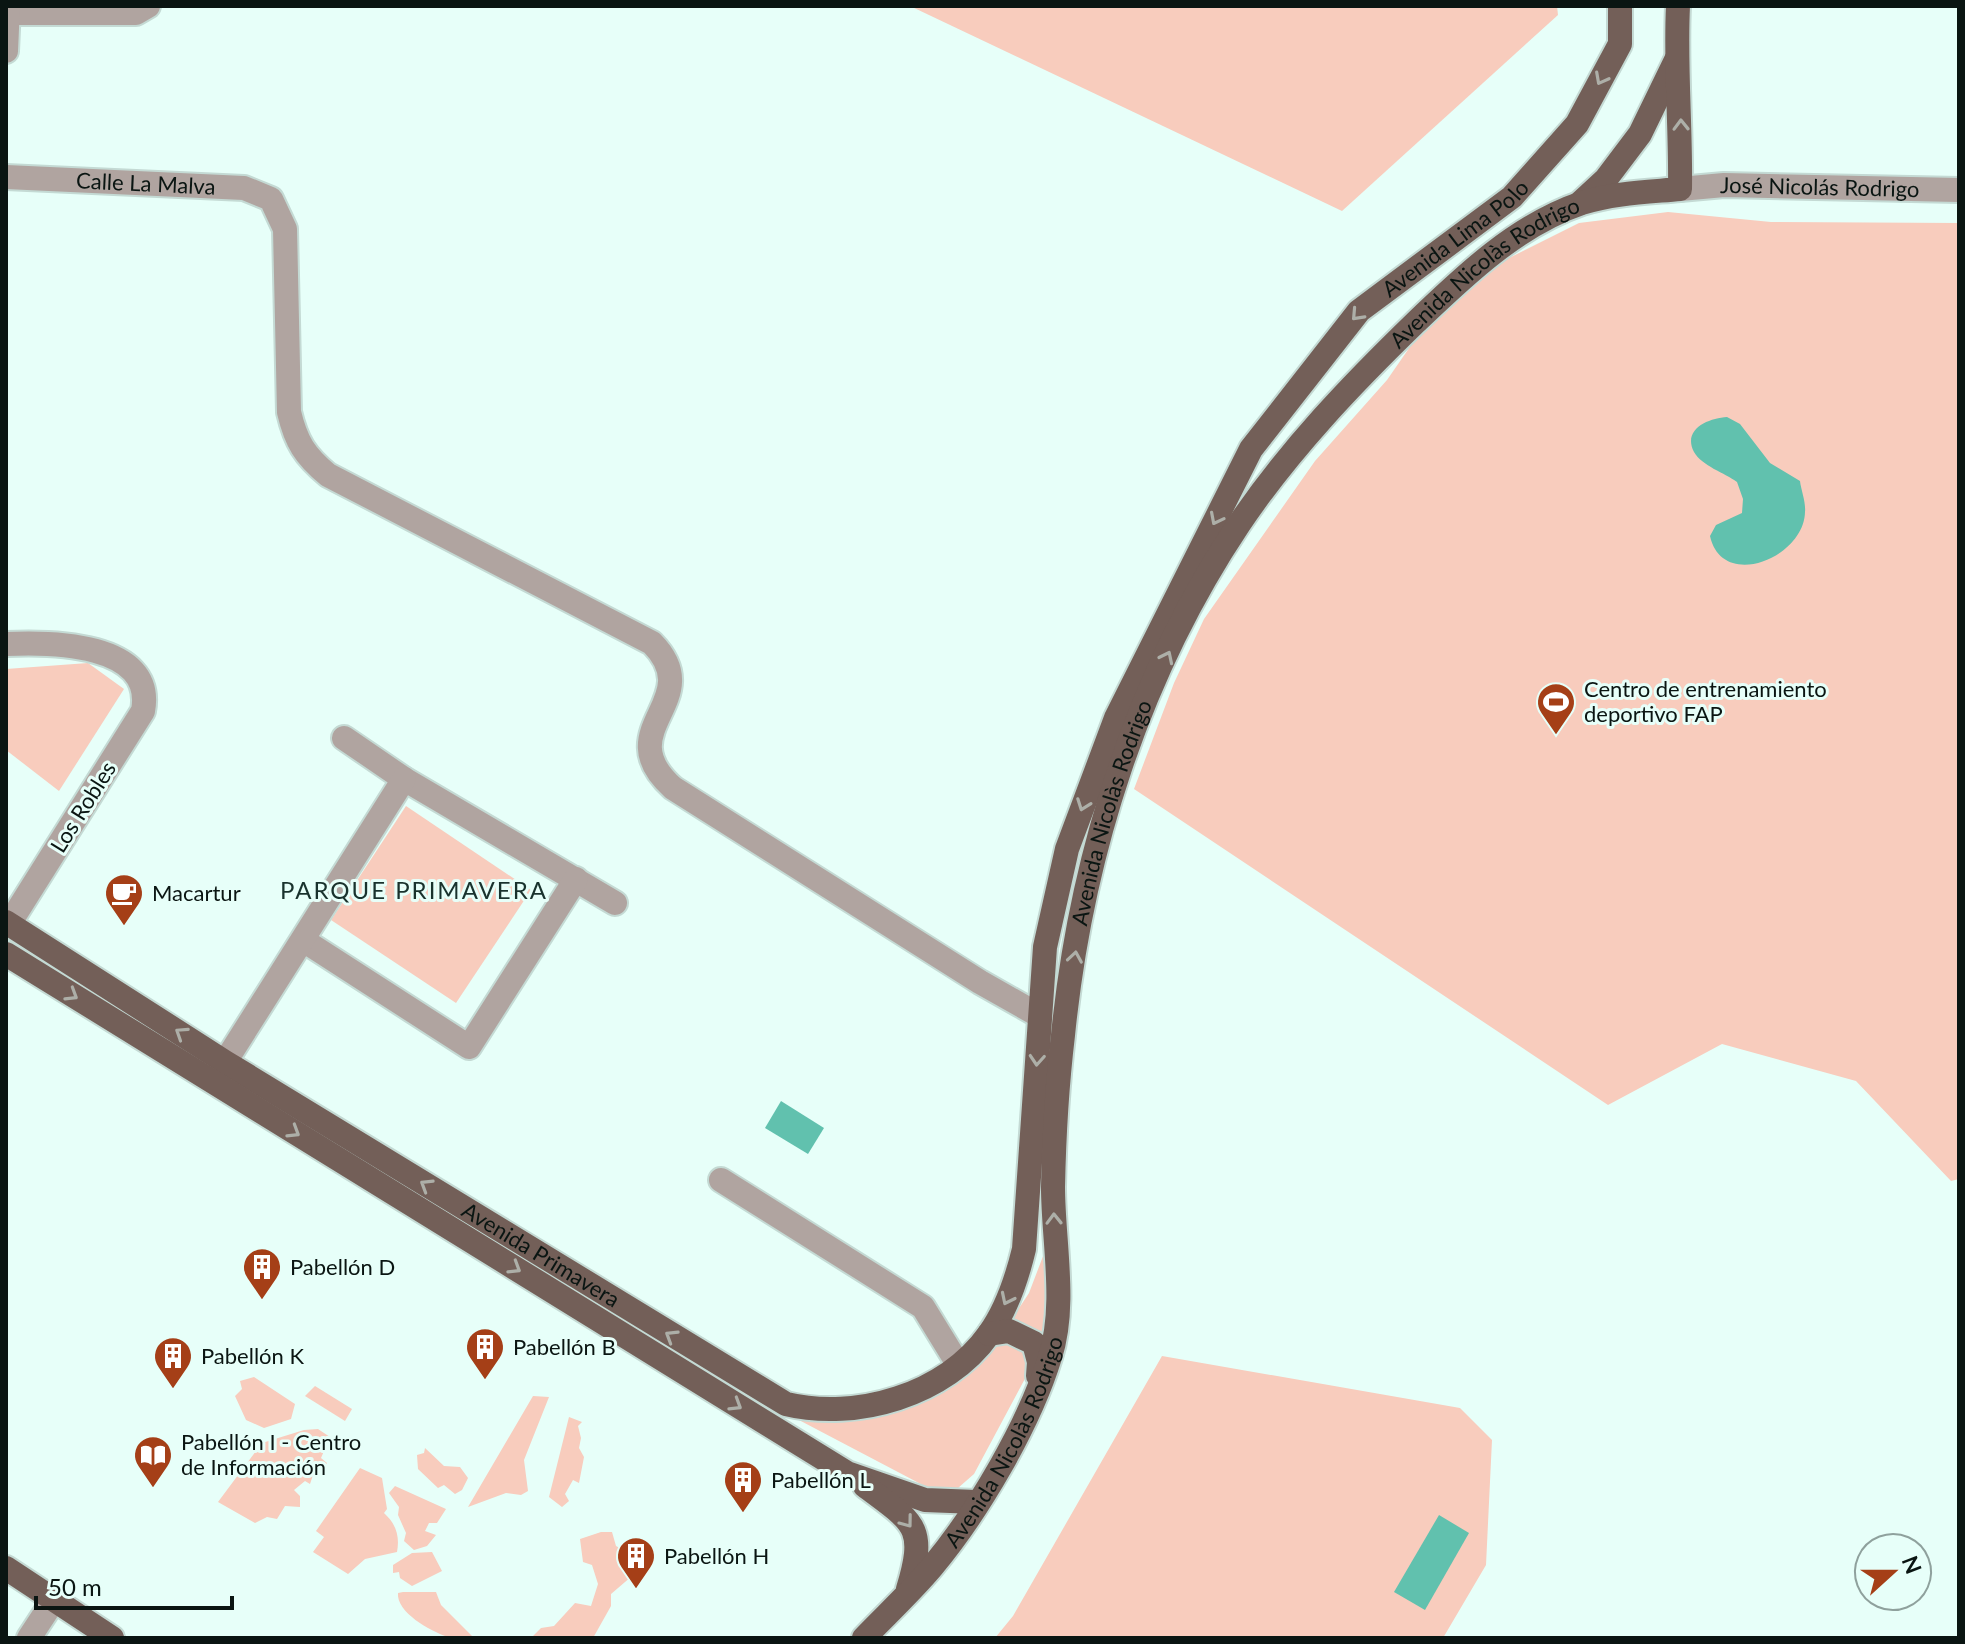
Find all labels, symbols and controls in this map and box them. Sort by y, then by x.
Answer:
one-way arrow [1595,71,1611,85]
one-way arrow [1672,118,1689,131]
street label: Calle La Malva [76,166,216,200]
street label: José Nicolás Rodrigo [1720,171,1920,202]
street label: Avenida Lima Polo [1376,174,1534,302]
street label: Avenida Nicolàs Rodrigo [1384,191,1583,353]
one-way arrow [1352,306,1366,321]
one-way arrow [1210,510,1226,525]
one-way arrow [1157,651,1173,666]
place label: Centro de entrenamiento deportivo FAP [1584,675,1827,727]
sports icon: Centro de entrenamiento deportivo FAP [1535,681,1577,736]
street label: Avenida Nicolàs Rodrigo [1065,696,1157,928]
street label: Los Robles [44,756,121,857]
one-way arrow [1076,797,1093,811]
cafe icon: Macartur [103,872,145,927]
district label: PARQUE PRIMAVERA [280,875,548,904]
place label: Macartur [152,879,241,906]
one-way arrow [1065,951,1082,964]
one-way arrow [63,986,78,1001]
one-way arrow [175,1028,190,1043]
one-way arrow [1029,1054,1046,1067]
one-way arrow [285,1122,300,1137]
one-way arrow [420,1179,435,1195]
street label: Avenida Primavera [457,1196,625,1313]
one-way arrow [1045,1212,1063,1225]
building icon: Pabellón D [241,1246,283,1301]
place label: Pabellón D [290,1253,395,1280]
one-way arrow [506,1258,521,1274]
one-way arrow [1002,1290,1017,1305]
building icon: Pabellón B [464,1326,506,1381]
one-way arrow [665,1330,680,1345]
place label: Pabellón B [513,1333,616,1360]
street label: Avenida Nicolàs Rodrigo [938,1334,1068,1552]
building icon: Pabellón K [152,1335,194,1390]
place label: Pabellón K [201,1342,304,1369]
one-way arrow [727,1395,742,1410]
place label: Pabellón I - Centro de Información [181,1428,361,1480]
library icon: Pabellón I - Centro de Información [132,1434,174,1489]
building icon: Pabellón L [722,1459,764,1514]
place label: Pabellón L [771,1466,871,1493]
one-way arrow [897,1513,912,1528]
north arrow [1853,1532,1933,1612]
building icon: Pabellón H [615,1535,657,1590]
place label: Pabellón H [664,1542,769,1569]
text: N [1896,1552,1928,1577]
scale bar [36,1560,232,1610]
text: 50 m [48,1572,102,1601]

